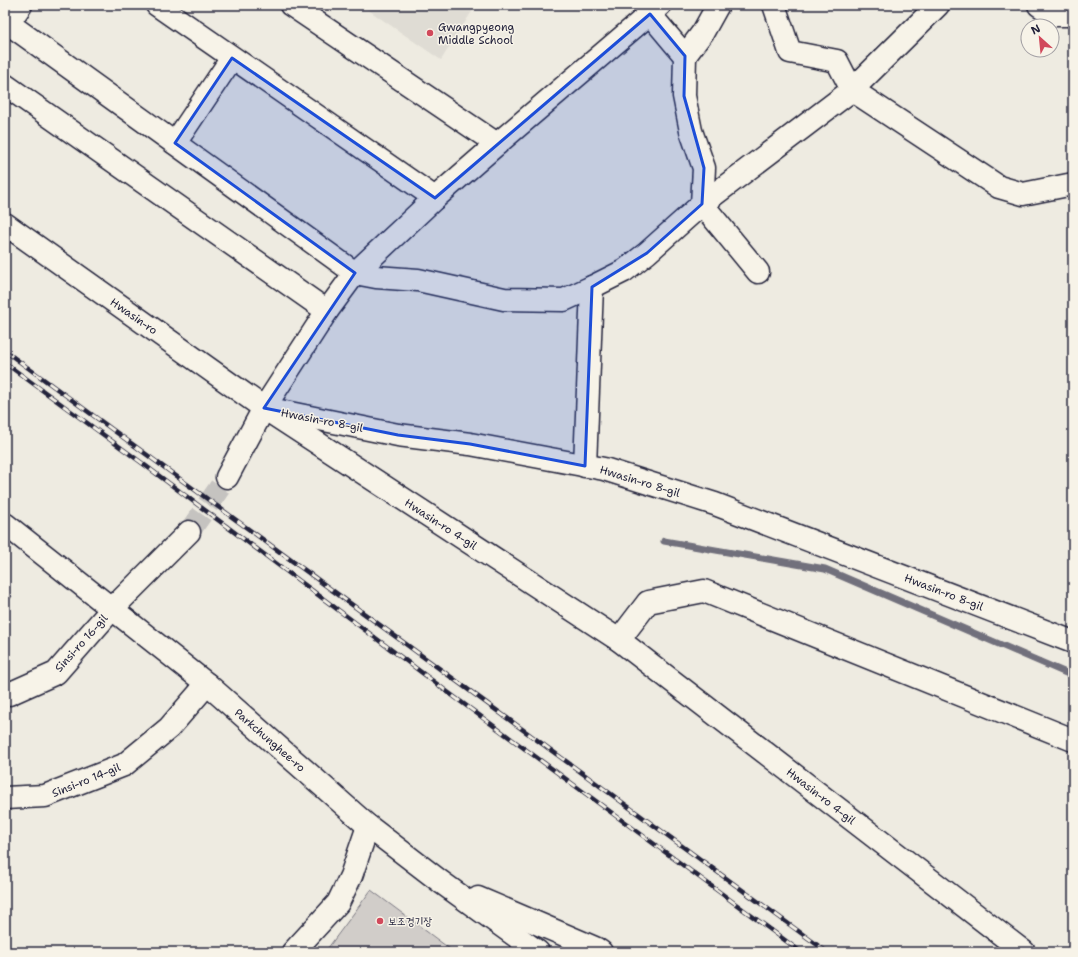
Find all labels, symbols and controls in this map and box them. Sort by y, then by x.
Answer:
north arrow [1020,18,1060,58]
place label: Gwangpyeong Middle School [438,20,515,48]
text: N [1028,21,1043,38]
marker: Gwangpyeong Middle School [425,28,435,38]
street label: Hwasin-ro [107,295,161,338]
street label: Hwasin-ro 8-gil [280,405,365,436]
street label: Hwasin-ro 8-gil [598,462,683,501]
street label: Hwasin-ro 4-gil [402,495,480,554]
street label: Hwasin-ro 8-gil [902,571,986,615]
street label: Sinsi-ro 16-gil [51,611,112,675]
street label: Parkchunghee-ro [231,705,309,776]
street label: Sinsi-ro 14-gil [50,760,123,801]
street label: Hwasin-ro 4-gil [783,765,859,828]
place label: 보조경기장 [388,914,432,929]
marker: 보조경기장 [375,916,385,926]

